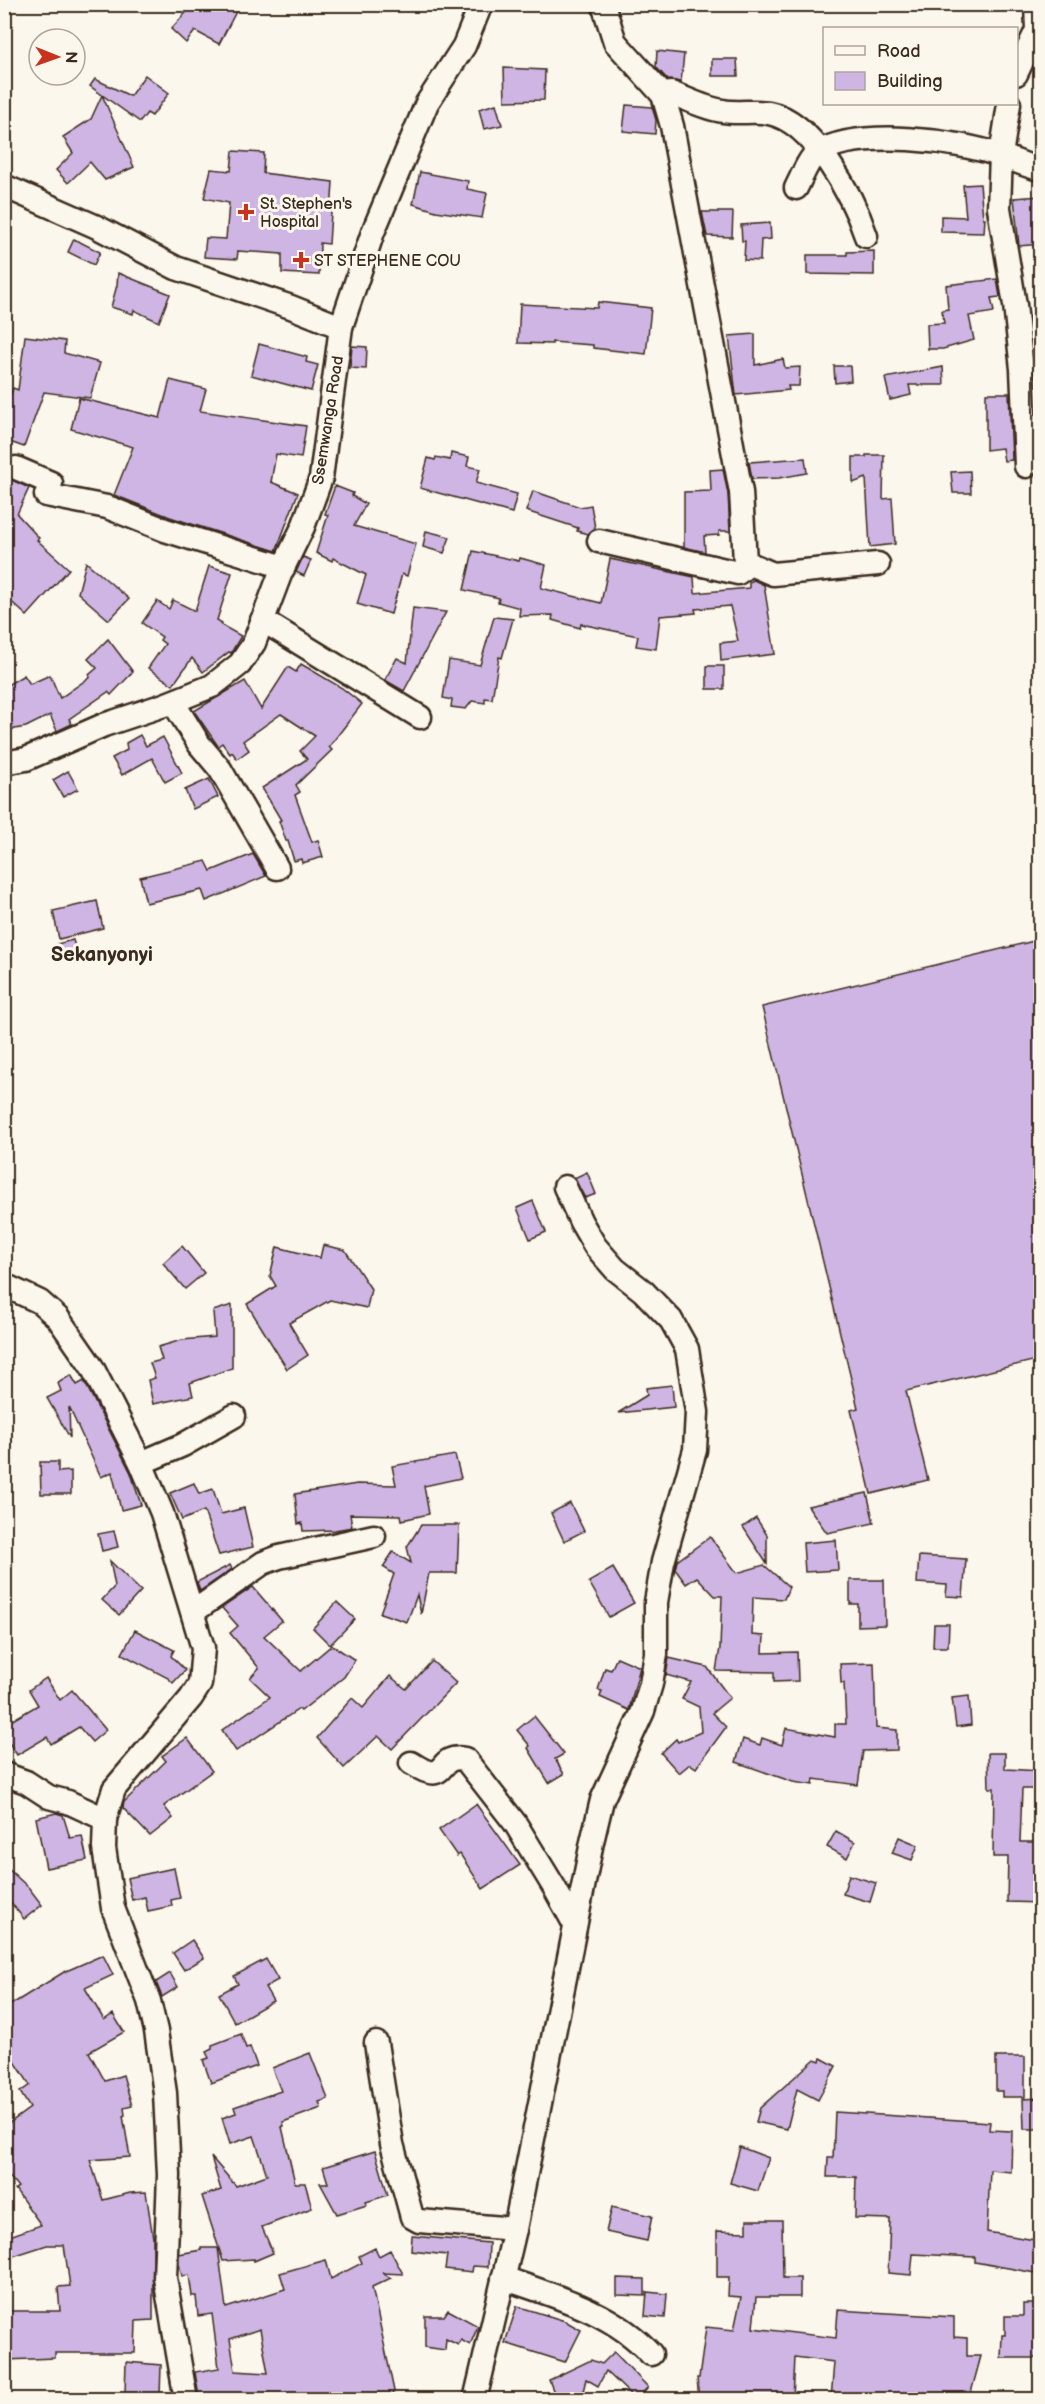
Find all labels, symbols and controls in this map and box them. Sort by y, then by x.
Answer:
north arrow [27,27,87,87]
legend [823,27,1018,105]
text: Road [877,41,921,62]
text: N [61,51,80,63]
text: Building [877,71,943,92]
place label: St. Stephen's Hospital [260,195,352,232]
marker: St. Stephen's Hospital [237,203,255,221]
marker: ST STEPHENE COU [292,251,310,269]
place label: ST STEPHENE COU [314,252,461,271]
street label: Ssemwanga Road [309,354,348,486]
district label: Sekanyonyi [51,943,153,967]

